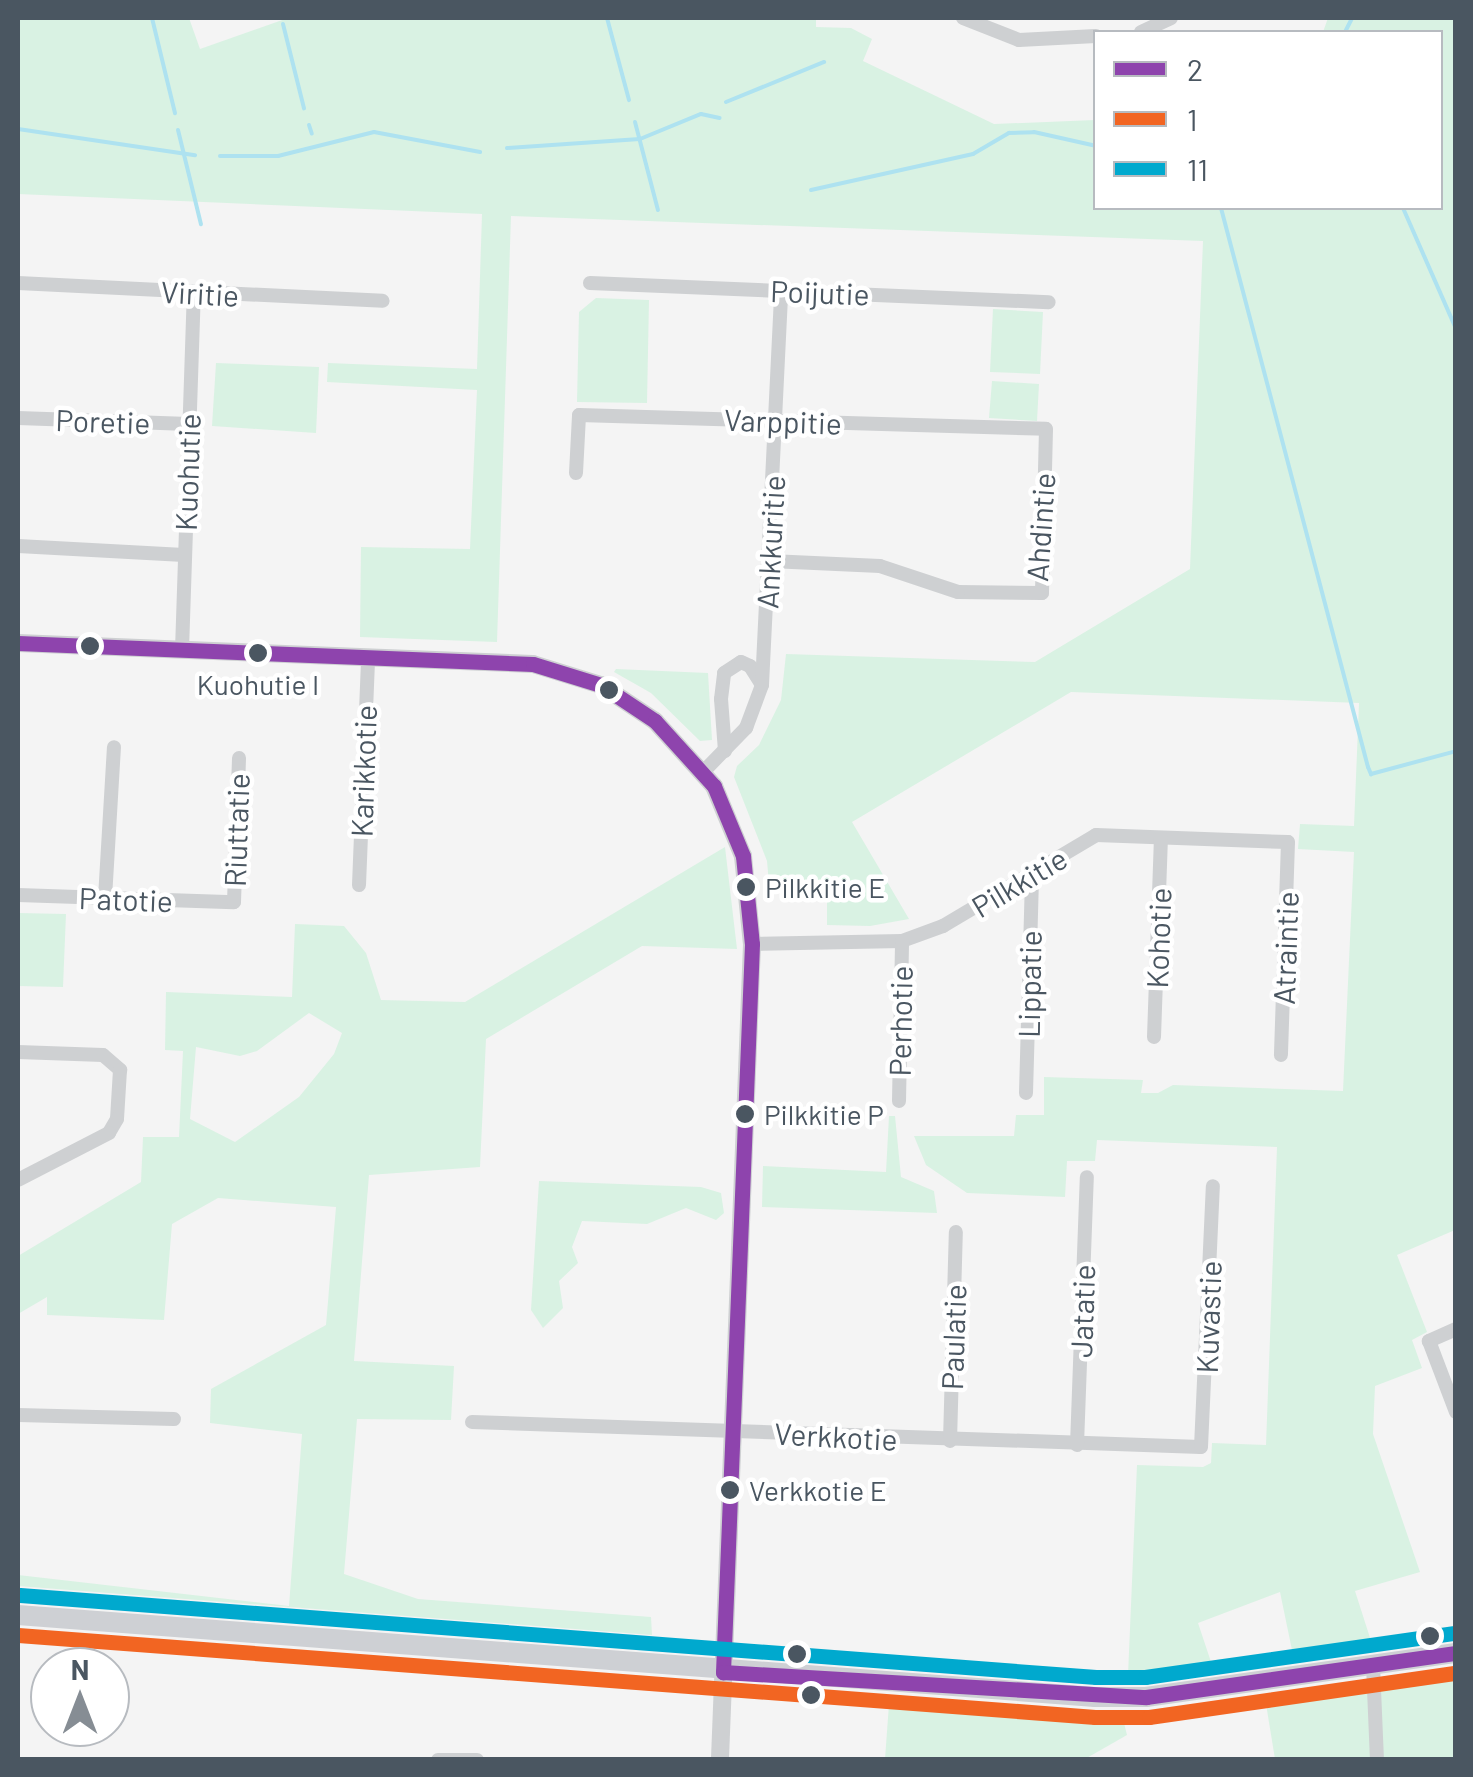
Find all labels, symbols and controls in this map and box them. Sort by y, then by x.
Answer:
legend [1093,30,1443,210]
text: 2 [1187,51,1203,87]
text: 1 [1187,101,1198,137]
text: 11 [1187,151,1208,187]
street label: Poijutie [770,272,870,312]
street label: Viritie [160,273,240,313]
street label: Poretie [55,401,151,441]
street label: Varppitie [724,401,842,441]
street label: Kuohutie [167,413,207,531]
street label: Ahdintie [1018,471,1062,583]
street label: Ankkuritie [749,474,791,610]
unlabelled marker [80,636,100,656]
marker: Kuohutie I [248,643,268,663]
place label: Kuohutie I [197,667,319,701]
unlabelled marker [599,680,619,700]
street label: Karikkotie [343,704,383,838]
street label: Riuttatie [216,773,256,887]
street label: Pilkkitie [965,840,1073,924]
place label: Pilkkitie E [765,870,885,904]
marker: Pilkkitie E [736,877,756,897]
street label: Patotie [78,879,174,919]
street label: Kohotie [1138,887,1178,989]
street label: Atraintie [1265,891,1305,1005]
street label: Lippatie [1010,930,1048,1038]
street label: Perhotie [881,965,919,1077]
place label: Pilkkitie P [764,1097,884,1131]
marker: Pilkkitie P [735,1104,755,1124]
street label: Kuvastie [1188,1260,1228,1374]
street label: Jatatie [1062,1264,1102,1358]
street label: Paulatie [933,1284,973,1390]
street label: Verkkotie [773,1415,899,1457]
place label: Verkkotie E [749,1473,887,1507]
marker: Verkkotie E [720,1480,740,1500]
unlabelled marker [1420,1626,1440,1646]
unlabelled marker [787,1644,807,1664]
north arrow [30,1647,130,1747]
text: N [71,1652,89,1686]
unlabelled marker [801,1685,821,1705]

